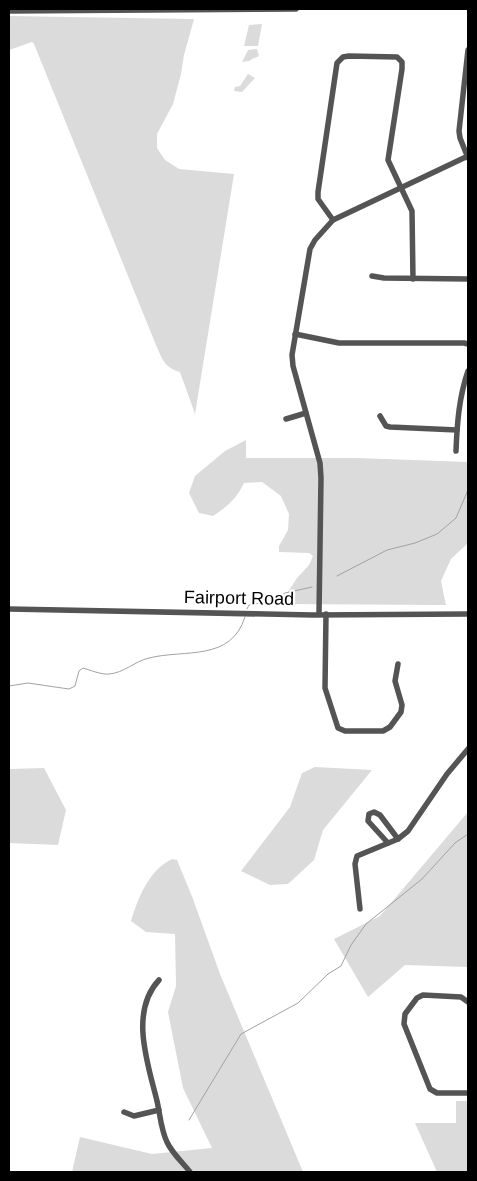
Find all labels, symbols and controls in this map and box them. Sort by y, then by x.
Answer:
street label: Fairport Road [184,587,294,609]

